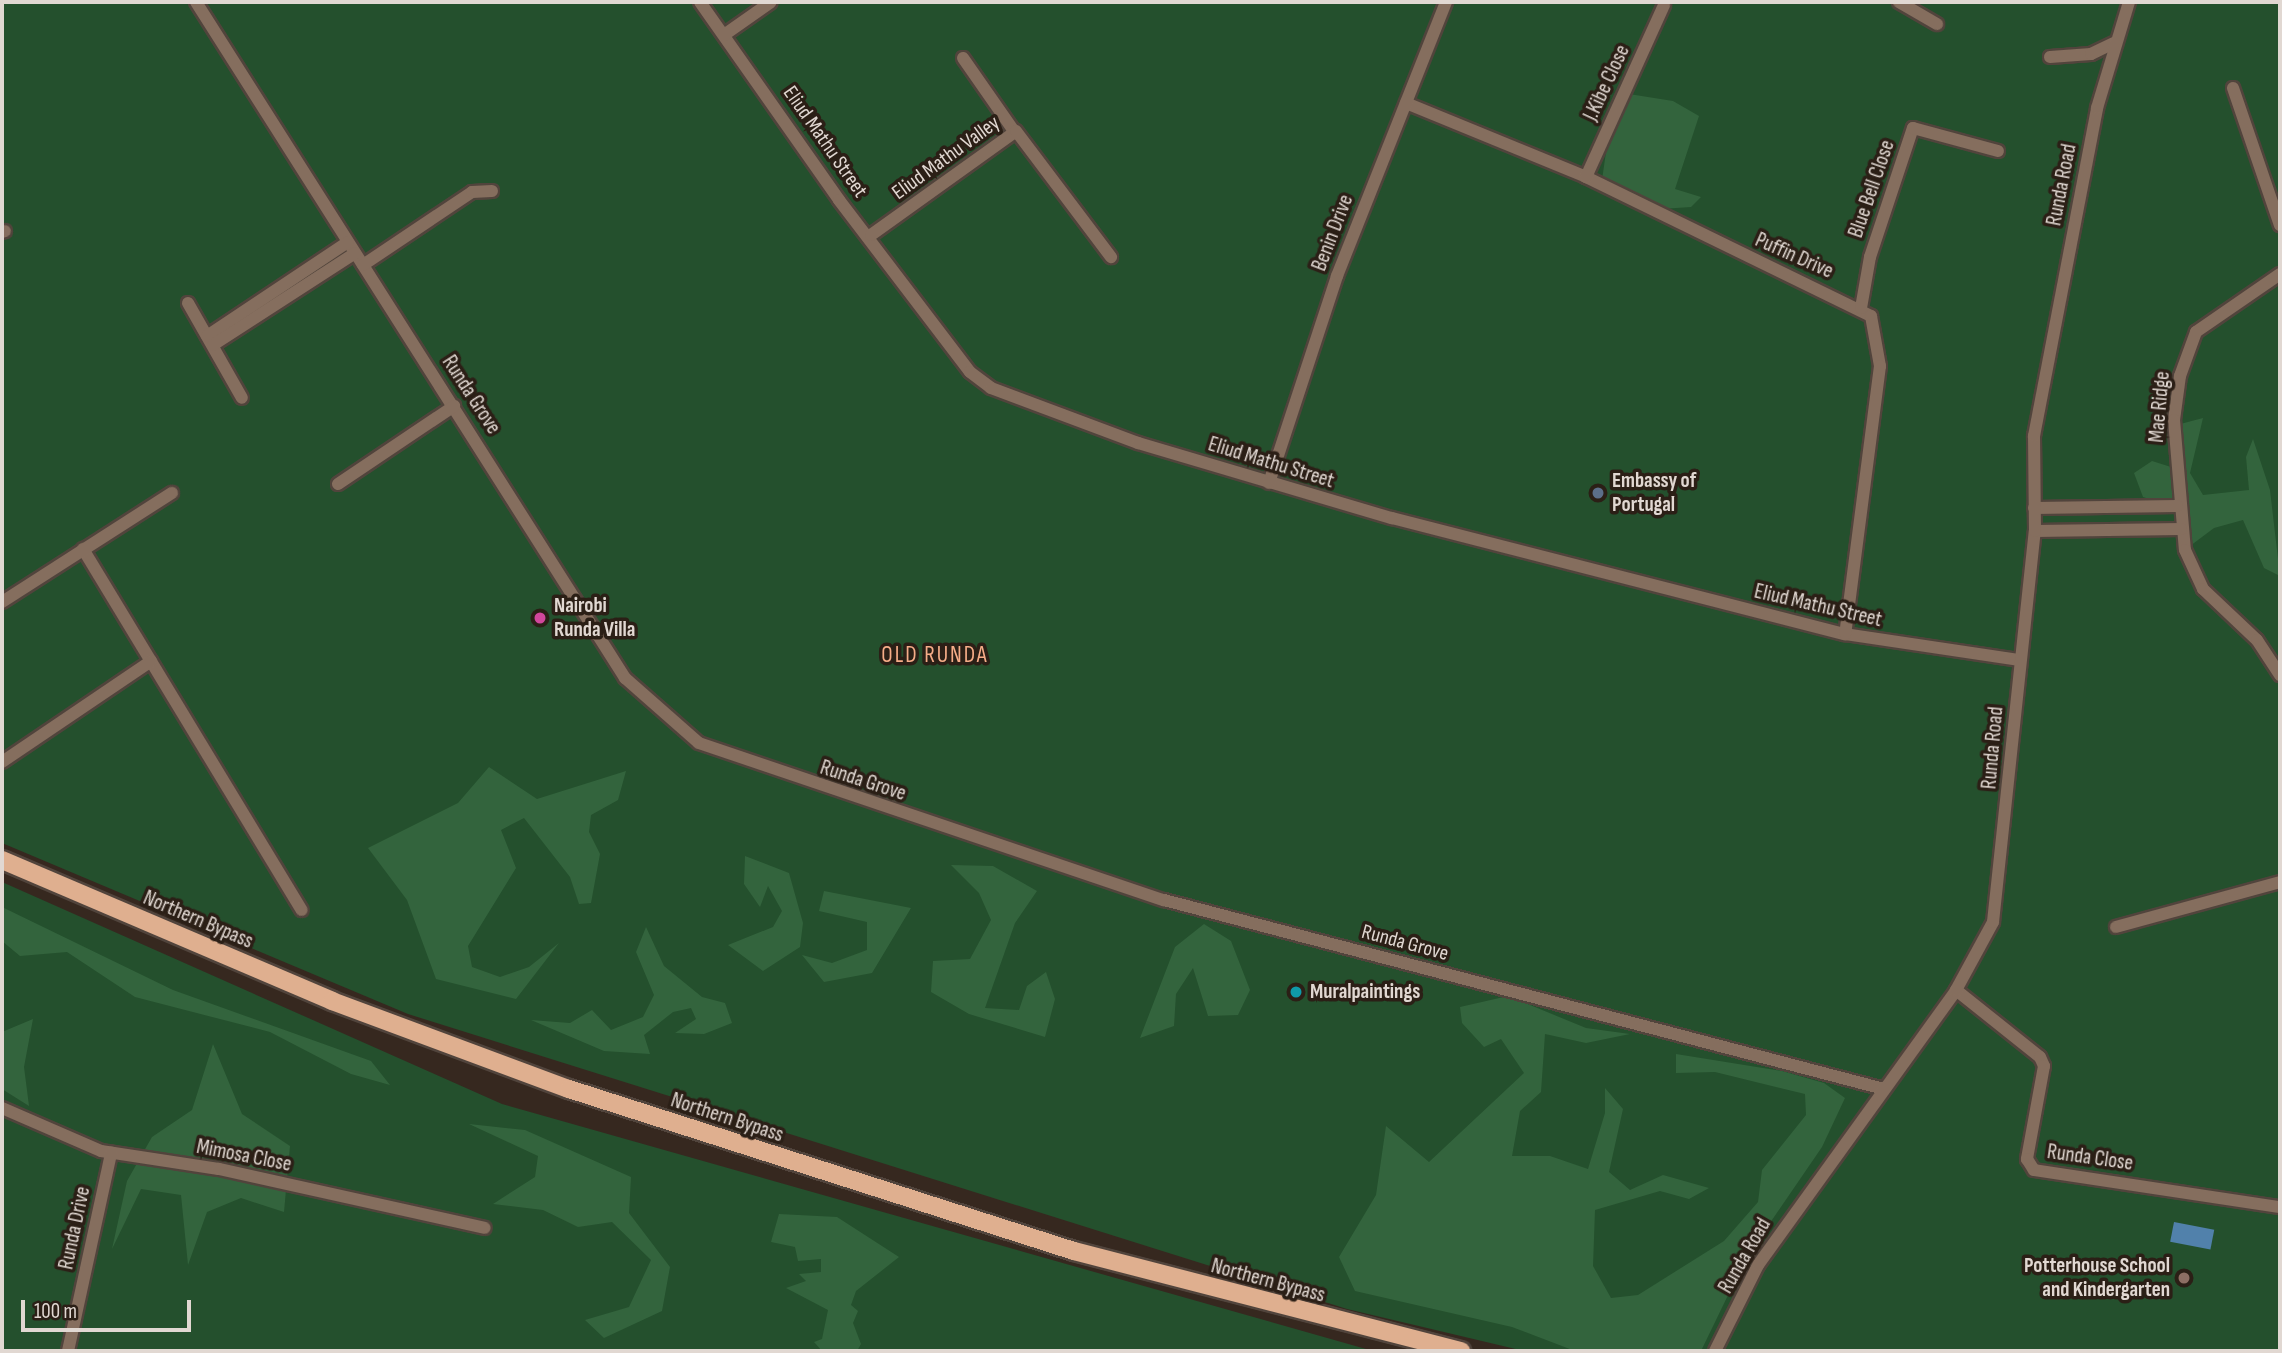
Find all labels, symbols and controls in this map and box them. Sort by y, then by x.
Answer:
street label: J.Kibe Close [1579,41,1635,125]
street label: Eliud Mathu Street [777,81,873,203]
street label: Eliud Mathu Valley [887,110,1005,206]
street label: Blue Bell Close [1844,137,1900,241]
street label: Runda Road [2042,142,2082,228]
street label: Benin Drive [1307,191,1359,275]
street label: Puffin Drive [1751,228,1837,284]
street label: Runda Grove [436,351,506,439]
street label: Mae Ridge [2144,370,2176,444]
street label: Eliud Mathu Street [1205,432,1337,494]
place label: Embassy of Portugal [1612,468,1696,518]
marker: Embassy of Portugal [1590,485,1606,501]
street label: Eliud Mathu Street [1752,579,1884,633]
place label: Nairobi Runda Villa [554,593,635,643]
marker: Nairobi Runda Villa [532,610,548,626]
district label: OLD RUNDA [882,641,988,669]
street label: Runda Road [1977,706,2009,790]
street label: Runda Grove [817,755,909,807]
street label: Northern Bypass [139,886,257,954]
street label: Runda Grove [1359,919,1451,967]
place label: Muralpaintings [1310,979,1420,1005]
marker: Muralpaintings [1288,984,1304,1000]
street label: Northern Bypass [668,1088,786,1148]
street label: Mimosa Close [194,1134,294,1178]
street label: Runda Close [2045,1140,2135,1176]
street label: Runda Drive [54,1184,96,1272]
street label: Runda Road [1713,1214,1777,1298]
place label: Potterhouse School and Kindergarten [2024,1253,2170,1303]
street label: Northern Bypass [1208,1254,1328,1308]
marker: Potterhouse School and Kindergarten [2176,1270,2192,1286]
scale bar [24,1286,194,1330]
text: 100 m [34,1299,77,1324]

